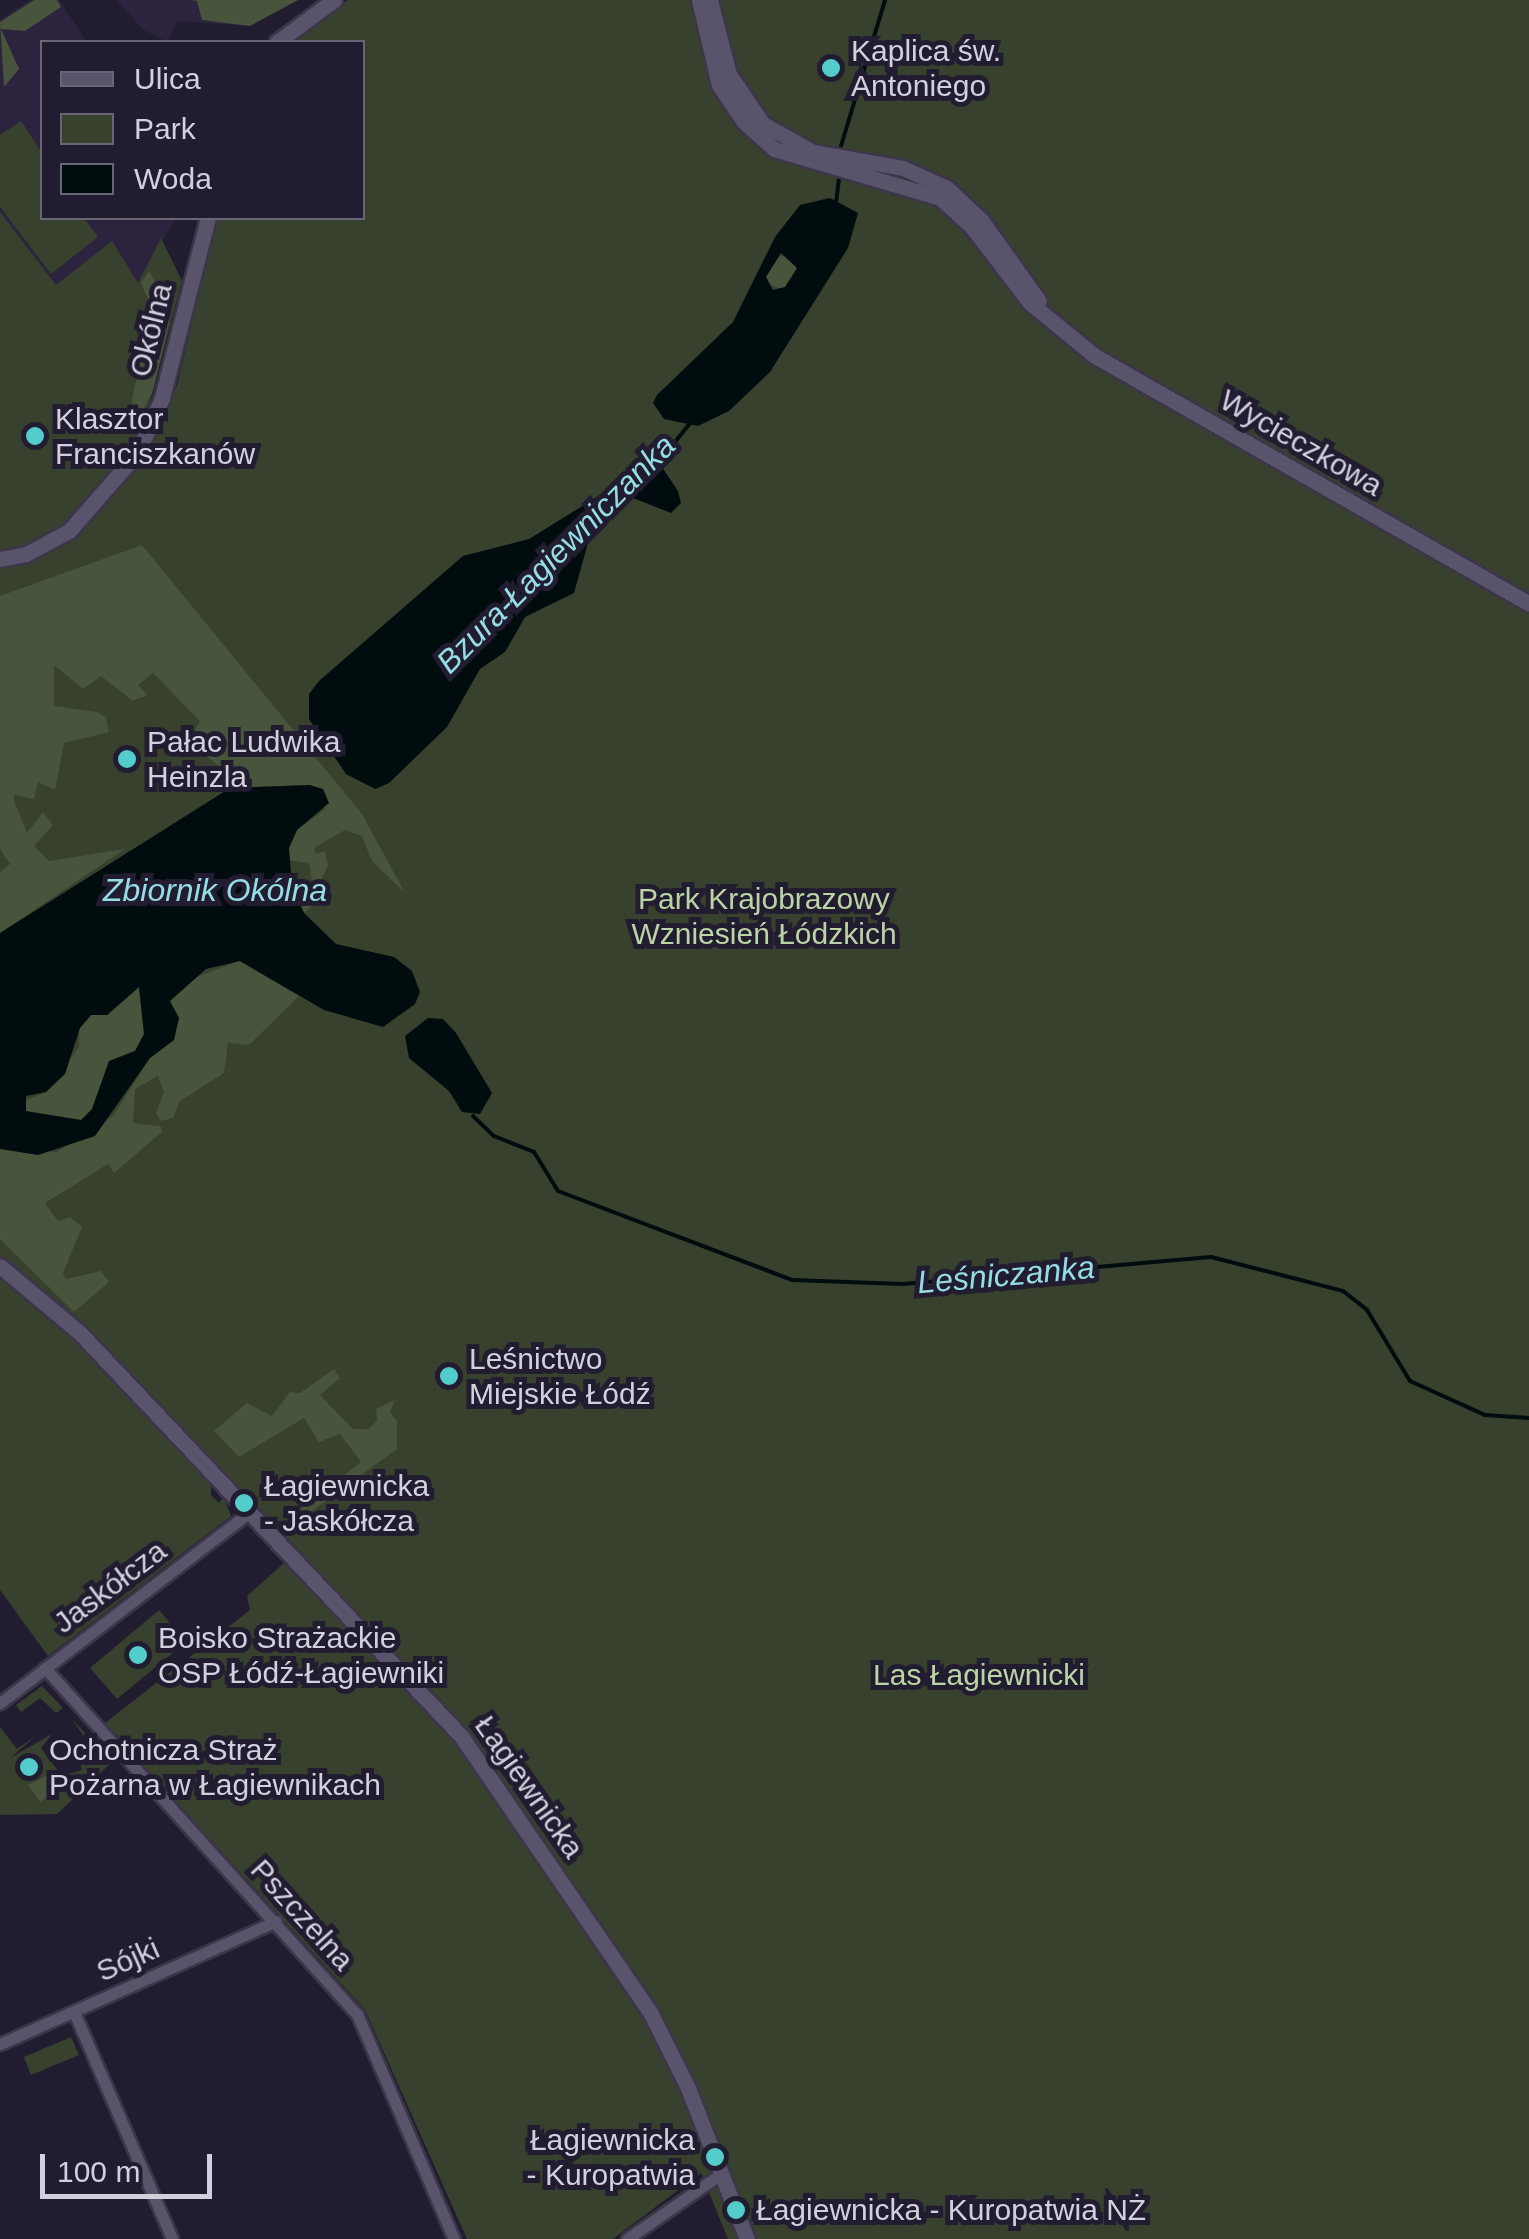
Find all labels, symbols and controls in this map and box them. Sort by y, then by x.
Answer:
place label: Kaplica św. Antoniego [851,33,1001,104]
legend [40,40,365,220]
marker: Kaplica św. Antoniego [820,57,842,79]
text: Ulica [134,62,201,95]
text: Park [134,112,196,145]
text: Woda [134,162,212,195]
street label: Okólna [122,280,180,380]
street label: Wycieczkowa [1213,382,1389,504]
place label: Klasztor Franciszkanów [55,401,255,472]
marker: Klasztor Franciszkanów [24,425,46,447]
water label: Bzura-Łagiewniczanka [429,427,683,681]
place label: Pałac Ludwika Heinzla [147,724,340,794]
marker: Pałac Ludwika Heinzla [116,748,138,770]
water label: Zbiornik Okólna [103,871,327,909]
park label: Park Krajobrazowy Wzniesień Łódzkich [631,881,897,952]
water label: Leśniczanka [916,1248,1096,1302]
place label: Leśnictwo Miejskie Łódź [469,1341,651,1412]
marker: Leśnictwo Miejskie Łódź [438,1365,460,1387]
place label: Łagiewnicka - Jaskółcza [264,1468,429,1538]
marker: Łagiewnicka - Jaskółcza [233,1492,255,1514]
street label: Jaskółcza [47,1533,173,1641]
place label: Boisko Strażackie OSP Łódź-Łagiewniki [158,1620,445,1690]
marker: Boisko Strażackie OSP Łódź-Łagiewniki [127,1644,149,1666]
park label: Las Łagiewnicki [873,1657,1085,1693]
street label: Łagiewnicka [467,1709,591,1865]
place label: Ochotnicza Straż Pożarna w Łagiewnikach [49,1732,381,1802]
marker: Ochotnicza Straż Pożarna w Łagiewnikach [18,1756,40,1778]
street label: Pszczelna [243,1852,361,1978]
street label: Sójki [91,1930,165,1990]
place label: Łagiewnicka - Kuropatwia [527,2122,695,2192]
scale bar [45,2134,218,2196]
marker: Łagiewnicka - Kuropatwia [704,2146,726,2168]
text: 100 m [57,2155,140,2188]
place label: Łagiewnicka - Kuropatwia NŻ [756,2192,1146,2228]
marker: Łagiewnicka - Kuropatwia NŻ [725,2199,747,2221]

